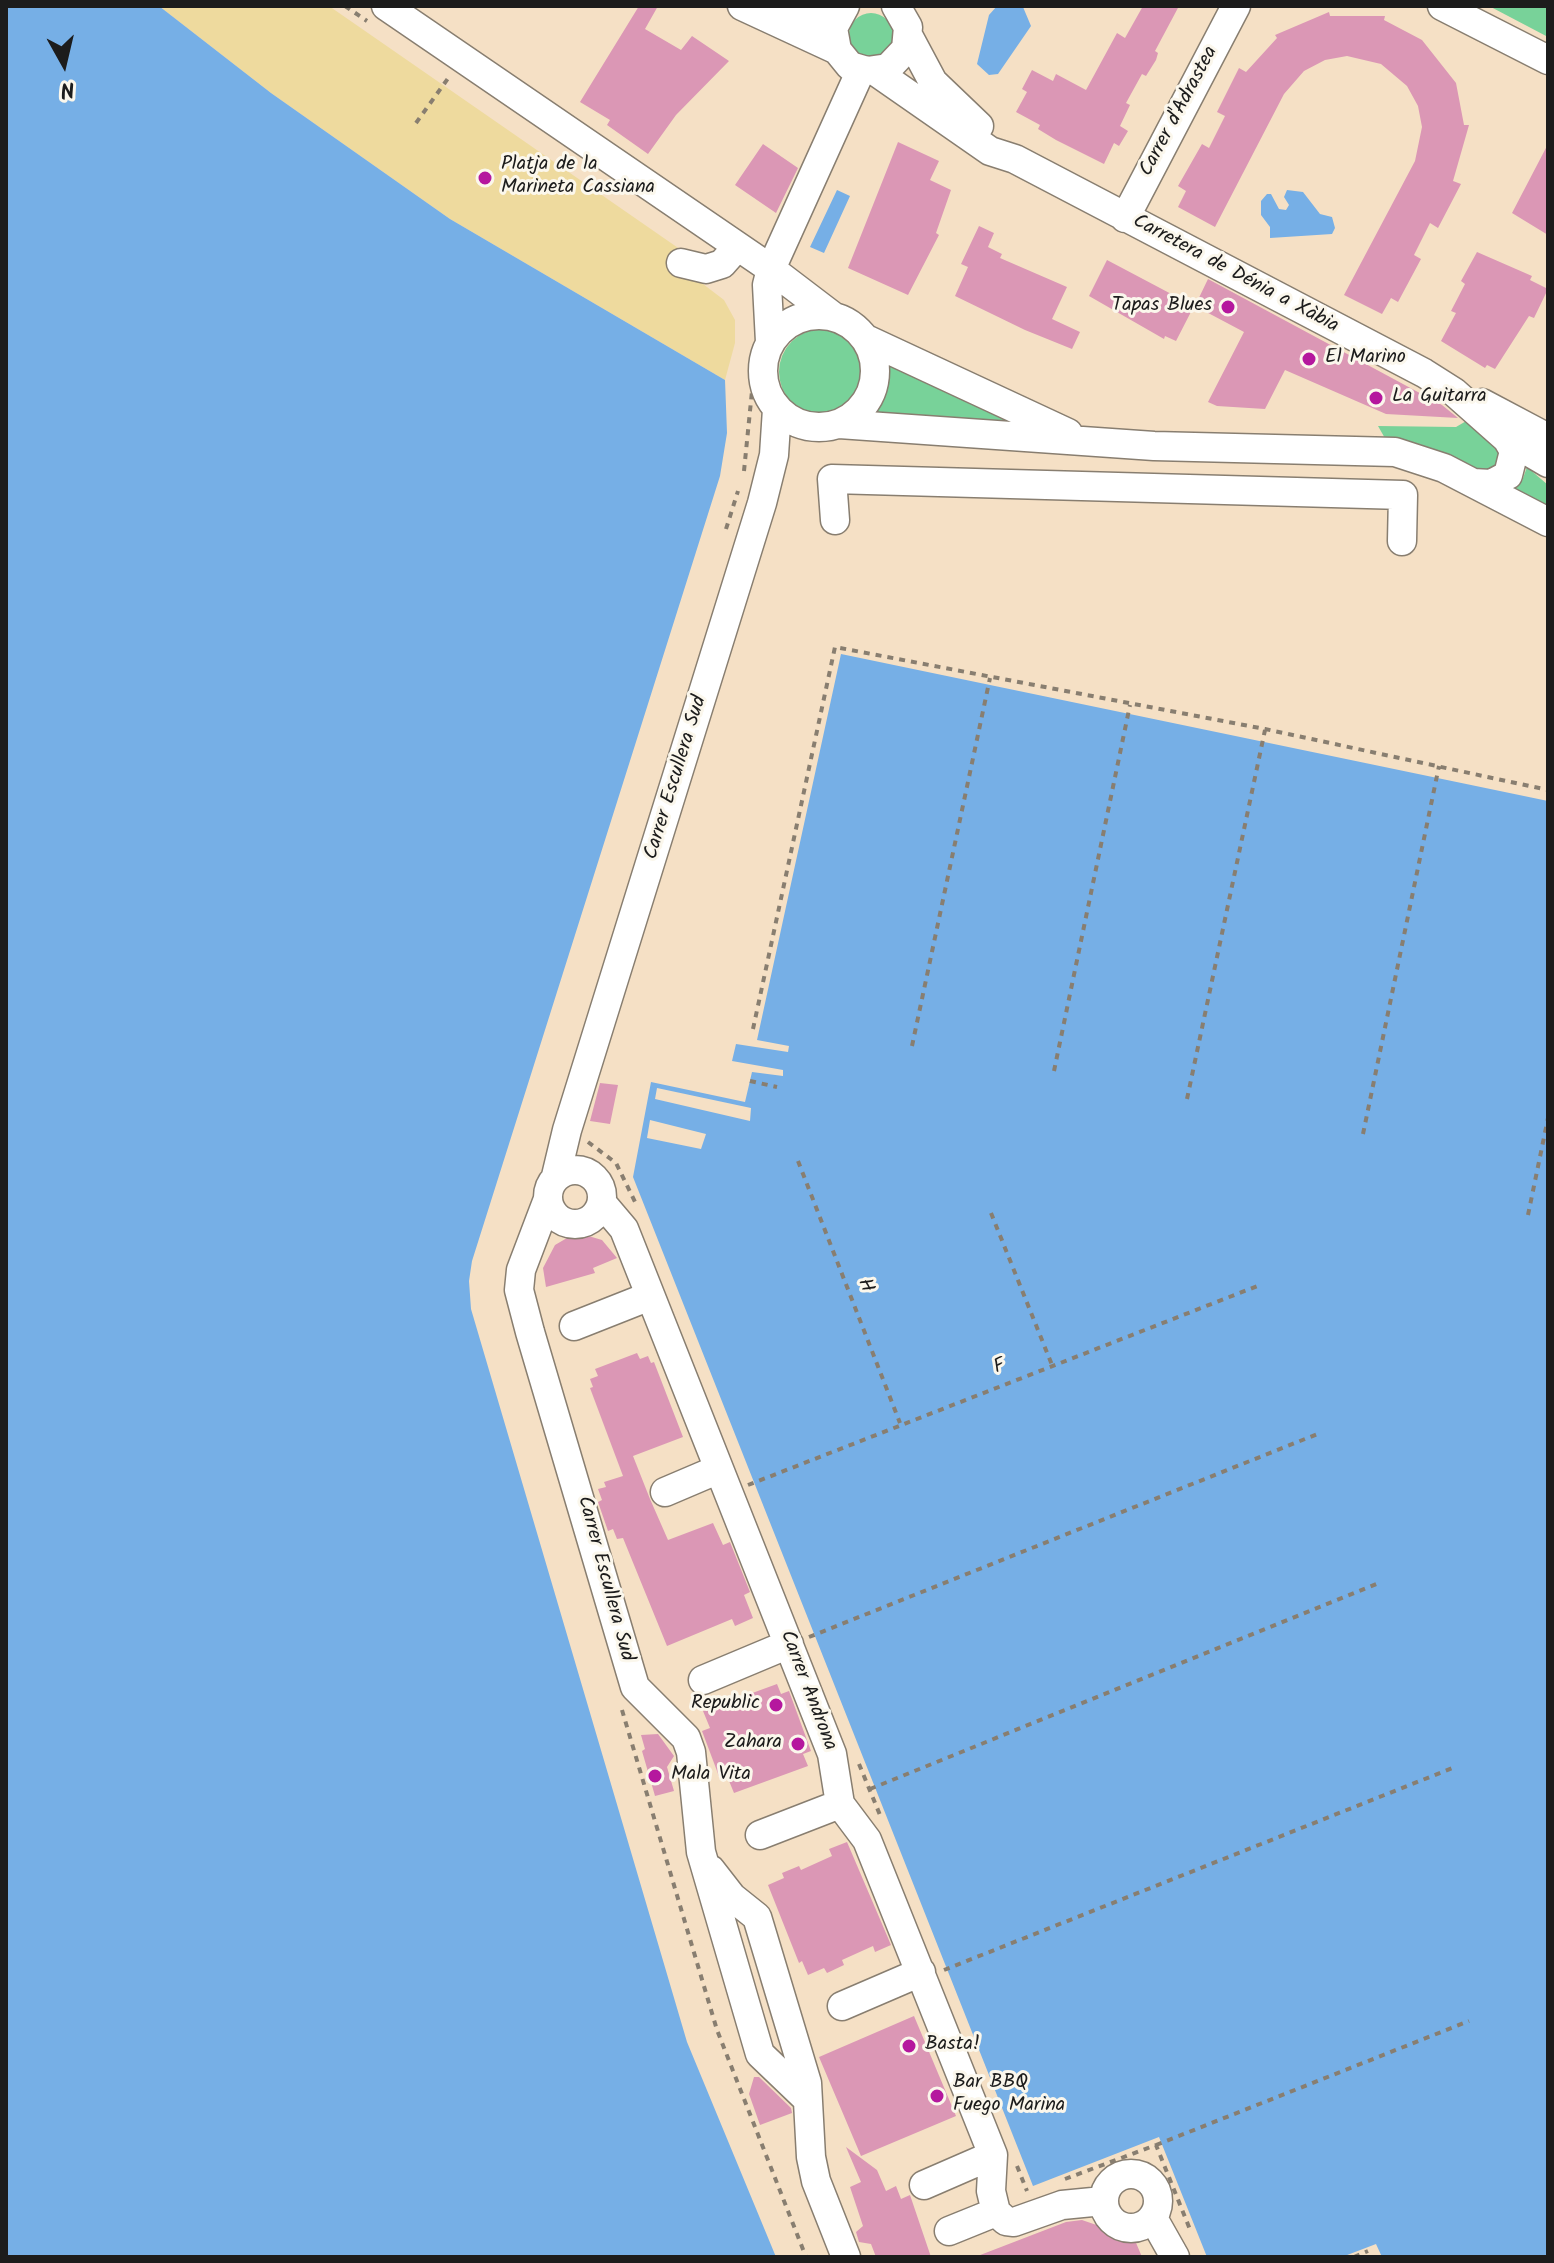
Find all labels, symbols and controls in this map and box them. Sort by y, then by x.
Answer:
north arrow [24,24,104,104]
street label: Carrer d'Adrastea [1136,43,1224,181]
text: N [58,70,77,107]
place label: Platja de la Marineta Cassiana [501,154,655,201]
marker: Platja de la Marineta Cassiana [476,169,494,187]
street label: Carretera de Dénia a Xàbia [1128,210,1342,340]
place label: Tapas Blues [1112,295,1212,319]
marker: Tapas Blues [1219,298,1237,316]
place label: El Marino [1325,347,1406,371]
marker: El Marino [1300,350,1318,368]
place label: La Guitarra [1392,386,1487,410]
marker: La Guitarra [1367,389,1385,407]
street label: Carrer Escullera Sud [641,693,713,863]
street label: H [850,1275,878,1297]
street label: F [991,1355,1009,1381]
street label: Carrer Escullera Sud [570,1494,638,1664]
street label: Carrer Androna [773,1628,841,1754]
place label: Republic [691,1693,760,1717]
marker: Republic [767,1696,785,1714]
place label: Zahara [724,1732,782,1756]
marker: Zahara [789,1735,807,1753]
place label: Mala Vita [671,1764,751,1788]
marker: Mala Vita [646,1767,664,1785]
place label: Basta! [925,2034,980,2058]
marker: Basta! [900,2037,918,2055]
place label: Bar BBQ Fuego Marina [953,2072,1065,2119]
marker: Bar BBQ Fuego Marina [928,2087,946,2105]

